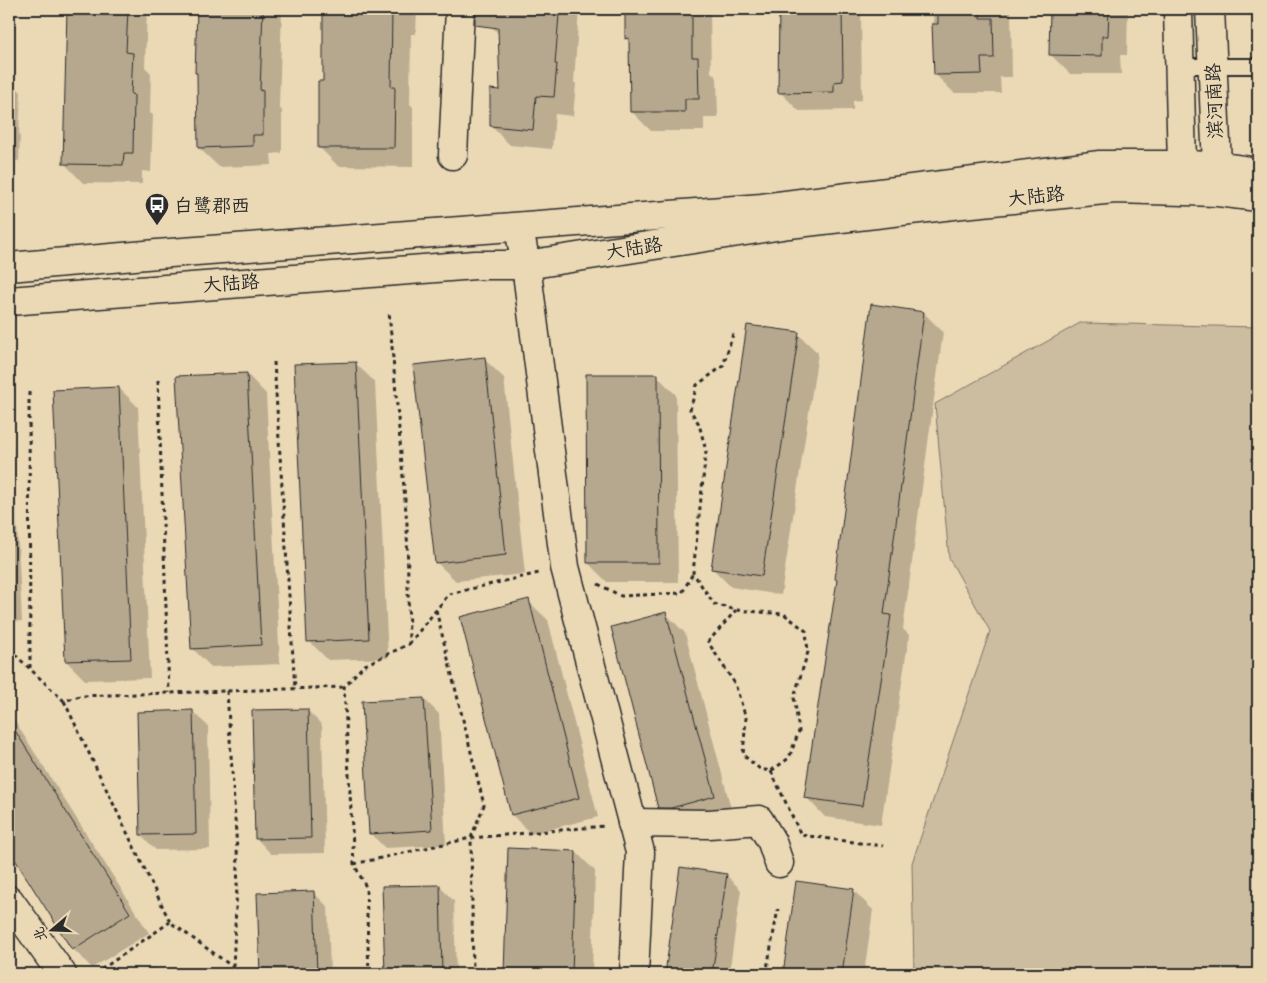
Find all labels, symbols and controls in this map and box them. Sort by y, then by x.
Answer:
street label: 滨河南路 [1196,62,1232,140]
street label: 大陆路 [1006,177,1066,215]
place label: 白鹭郡西 [174,189,250,222]
bus stop icon: 白鹭郡西 [144,192,170,226]
street label: 大陆路 [603,227,665,269]
street label: 大陆路 [201,265,261,301]
north arrow [28,906,78,956]
text: 北 [26,923,54,945]

